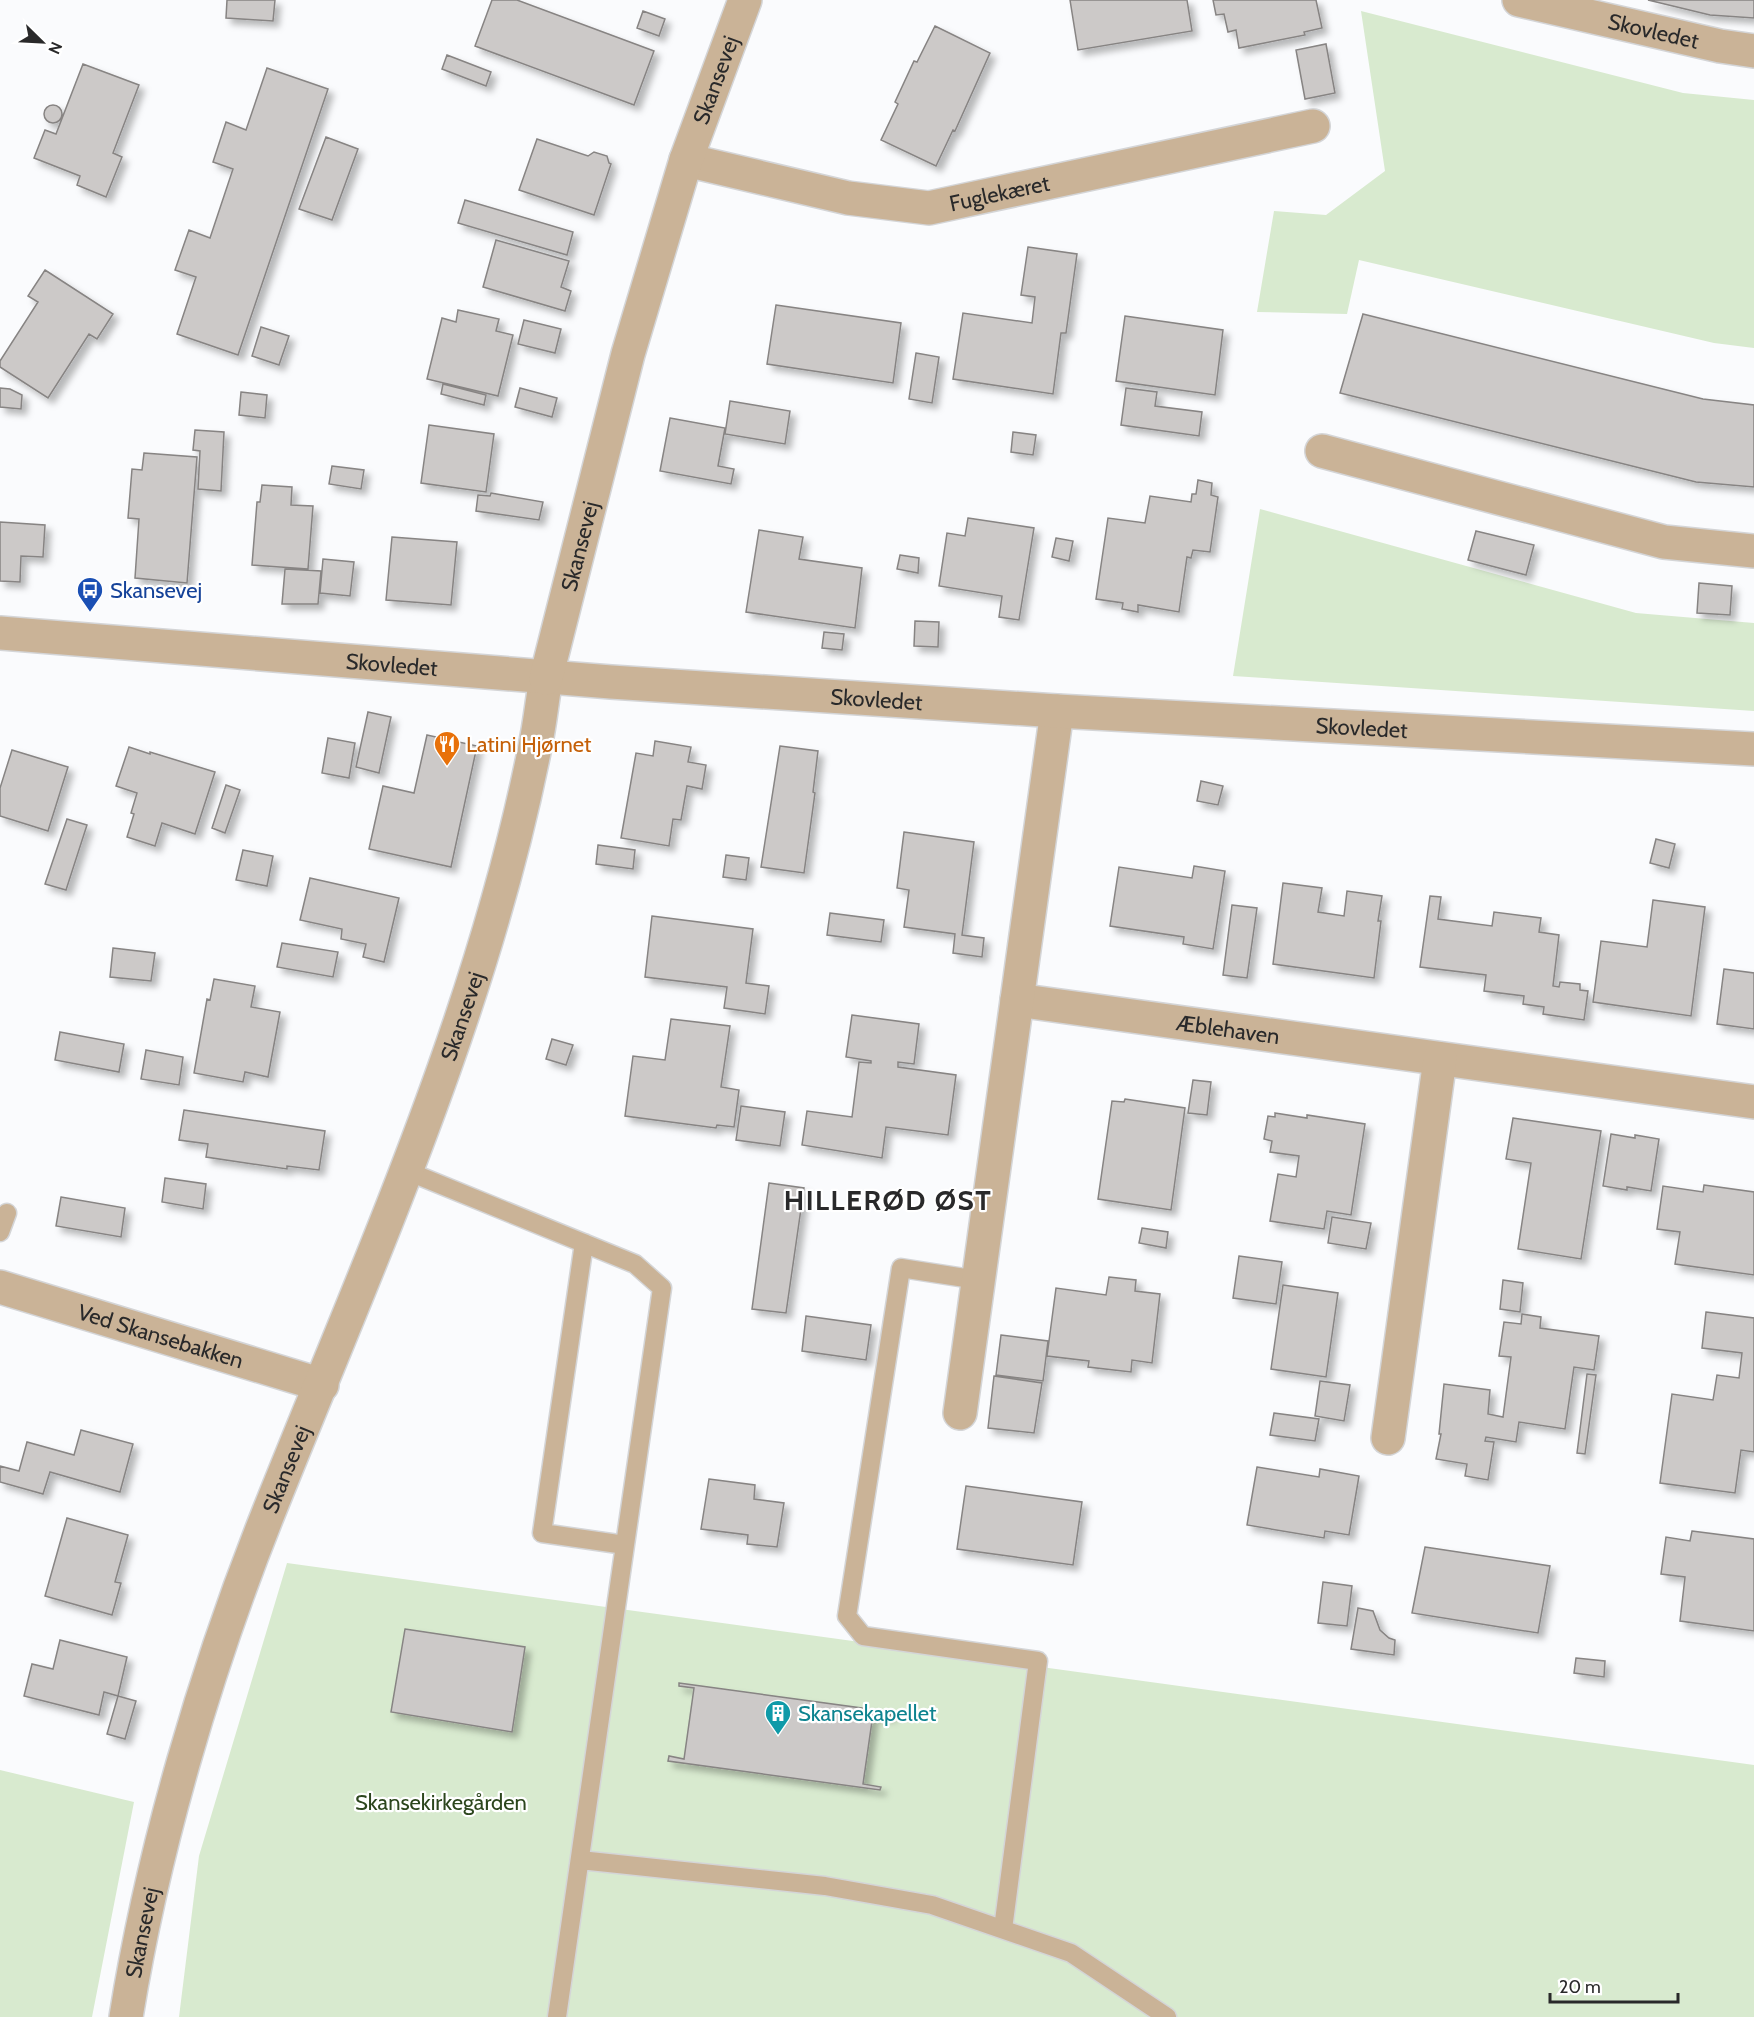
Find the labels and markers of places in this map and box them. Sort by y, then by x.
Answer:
bus stop icon: Skansevej [75,575,105,613]
place label: Skansevej [110,577,202,604]
restaurant icon: Latini Hjørnet [432,729,462,767]
place label: Latini Hjørnet [466,731,592,758]
building icon: Skansekapellet [763,1698,793,1736]
place label: Skansekapellet [798,1700,937,1727]

